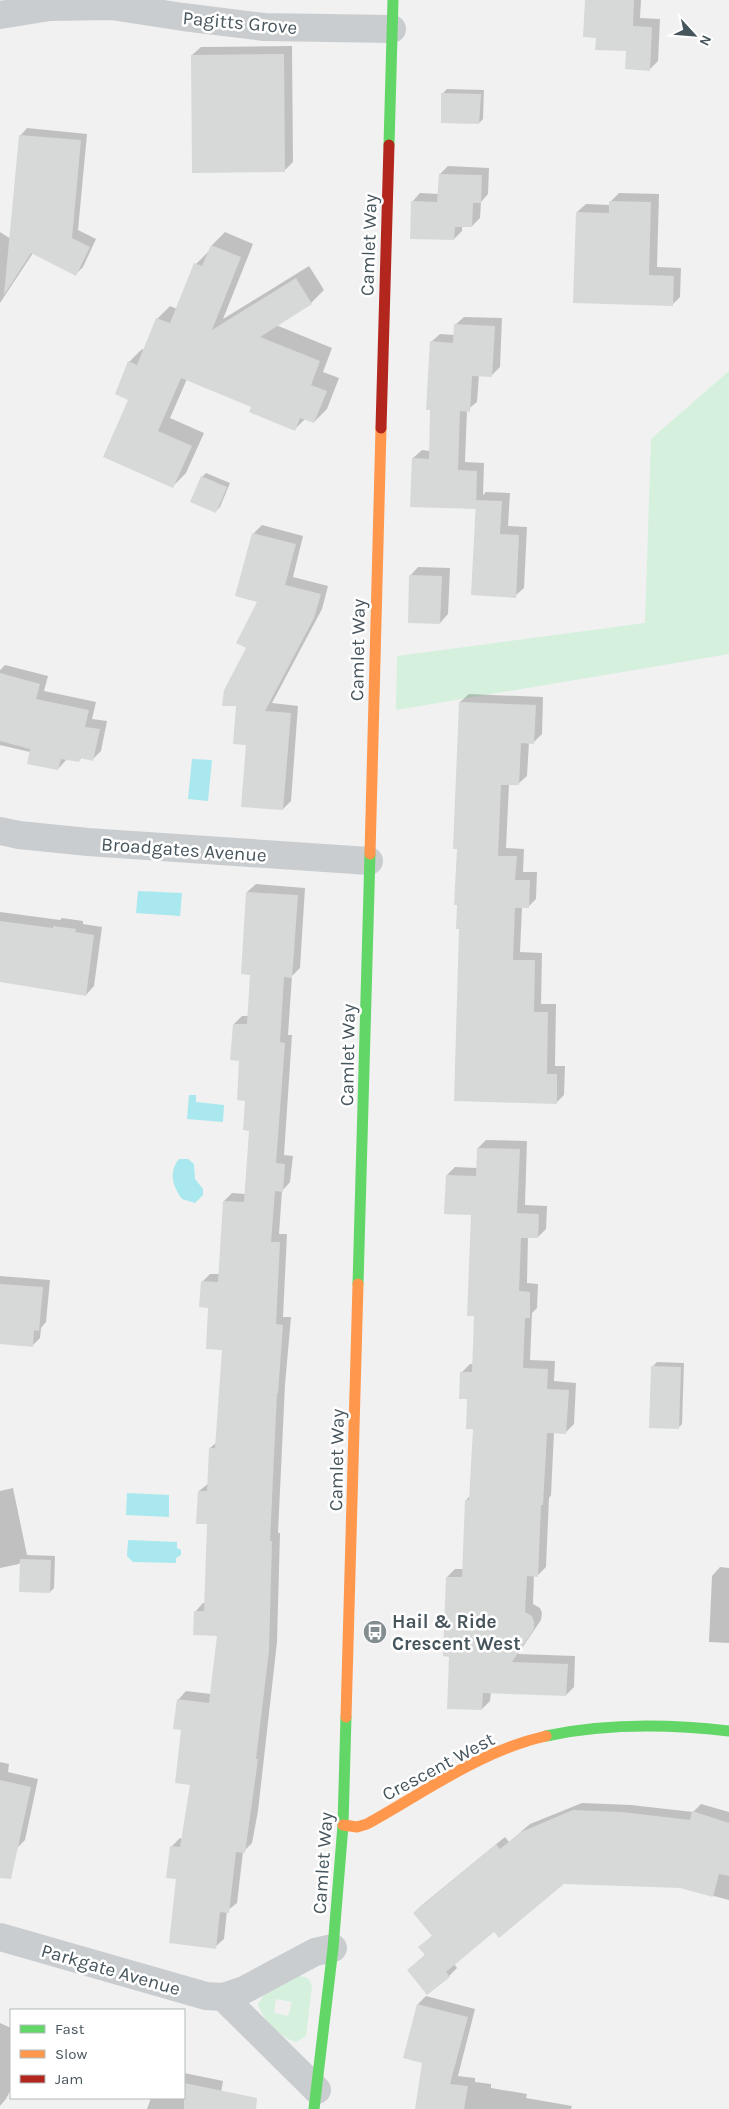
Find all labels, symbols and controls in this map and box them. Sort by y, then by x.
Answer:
street label: Pagitts Grove [182,7,298,39]
north arrow [669,10,719,60]
text: N [695,32,715,49]
street label: Camlet Way [356,193,382,297]
street label: Camlet Way [346,599,370,701]
street label: Broadgates Avenue [100,833,267,867]
street label: Camlet Way [336,1004,360,1106]
street label: Camlet Way [325,1409,349,1511]
place label: Hail & Ride Crescent West [392,1611,521,1655]
bus stop icon: Hail & Ride Crescent West [362,1619,388,1645]
street label: Crescent West [378,1728,498,1806]
street label: Camlet Way [308,1811,338,1915]
street label: Parkgate Avenue [39,1940,183,2000]
legend [10,2009,185,2099]
text: Fast [55,2020,85,2038]
text: Slow [55,2045,87,2063]
text: Jam [55,2070,83,2088]

